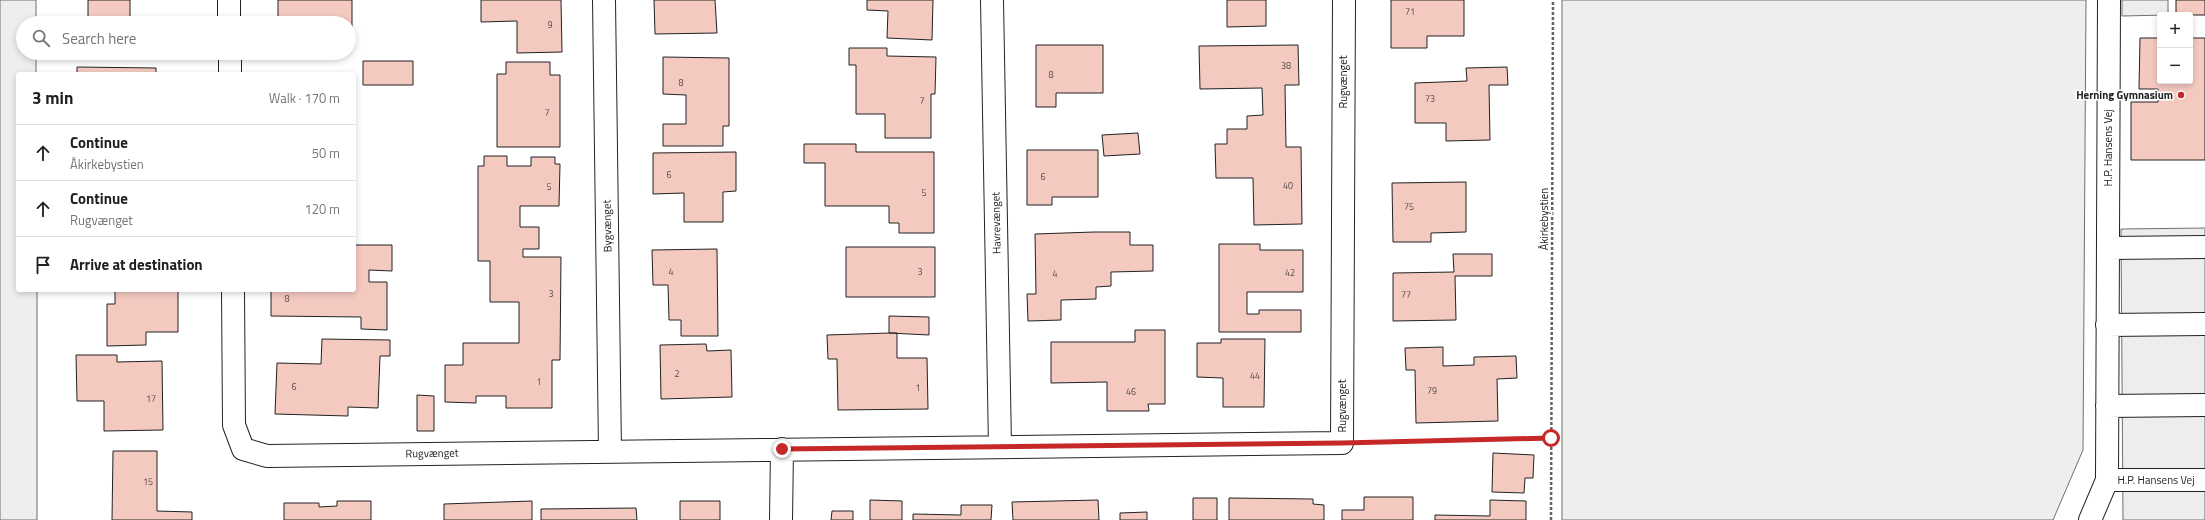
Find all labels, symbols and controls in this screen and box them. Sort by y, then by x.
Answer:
house number: 71 [1405,5,1415,18]
map controls [2157,12,2193,84]
button: + [2157,12,2193,48]
search box [16,16,356,60]
house number: 9 [547,18,553,31]
icon: search [30,27,52,49]
text: Search here [62,27,136,50]
button: − [2157,48,2193,84]
street label: Rugvænget [1335,55,1351,109]
house number: 38 [1281,59,1291,72]
house number: 8 [1048,68,1054,81]
house number: 8 [678,76,684,89]
text: 3 min [32,85,73,111]
place label: Herning Gymnasium [2076,87,2173,103]
text: Walk · 170 m [269,88,340,108]
marker: Herning Gymnasium [2176,90,2186,100]
house number: 73 [1425,92,1435,105]
house number: 7 [919,94,925,107]
house number: 7 [544,106,550,119]
street label: H.P. Hansens Vej [2100,109,2116,187]
text: Continue [70,131,128,154]
icon: ahead [32,142,54,164]
text: 50 m [312,143,340,163]
text: Åkirkebystien [70,154,144,174]
house number: 6 [666,168,672,181]
house number: 6 [1040,170,1046,183]
house number: 40 [1283,179,1293,192]
house number: 5 [546,180,552,193]
house number: 5 [921,186,927,199]
text: Continue [70,187,128,210]
street label: Åkirkebystien [1536,188,1552,250]
street label: Havrevænget [987,192,1005,254]
icon: ahead [32,198,54,220]
text: 120 m [304,199,340,219]
street label: Bygvænget [599,199,615,252]
house number: 75 [1404,200,1414,213]
text: Rugvænget [70,210,133,230]
text: Arrive at destination [70,253,203,276]
icon: arrive [32,254,54,276]
house number: 4 [668,265,674,278]
house number: 3 [917,265,923,278]
house number: 42 [1285,266,1295,279]
house number: 4 [1052,267,1058,280]
house number: 3 [548,287,554,300]
house number: 77 [1401,288,1411,301]
house number: 8 [284,292,290,305]
house number: 2 [674,367,680,380]
house number: 44 [1250,369,1260,382]
house number: 1 [536,375,542,388]
street label: Rugvænget [1334,379,1350,433]
house number: 6 [291,380,297,393]
house number: 1 [915,381,921,394]
house number: 79 [1427,384,1437,397]
house number: 46 [1126,385,1136,398]
house number: 17 [146,392,156,405]
route start [1542,429,1560,447]
route end [773,440,791,458]
street label: Rugvænget [405,445,459,461]
street label: H.P. Hansens Vej [2117,472,2195,488]
house number: 15 [143,475,153,488]

